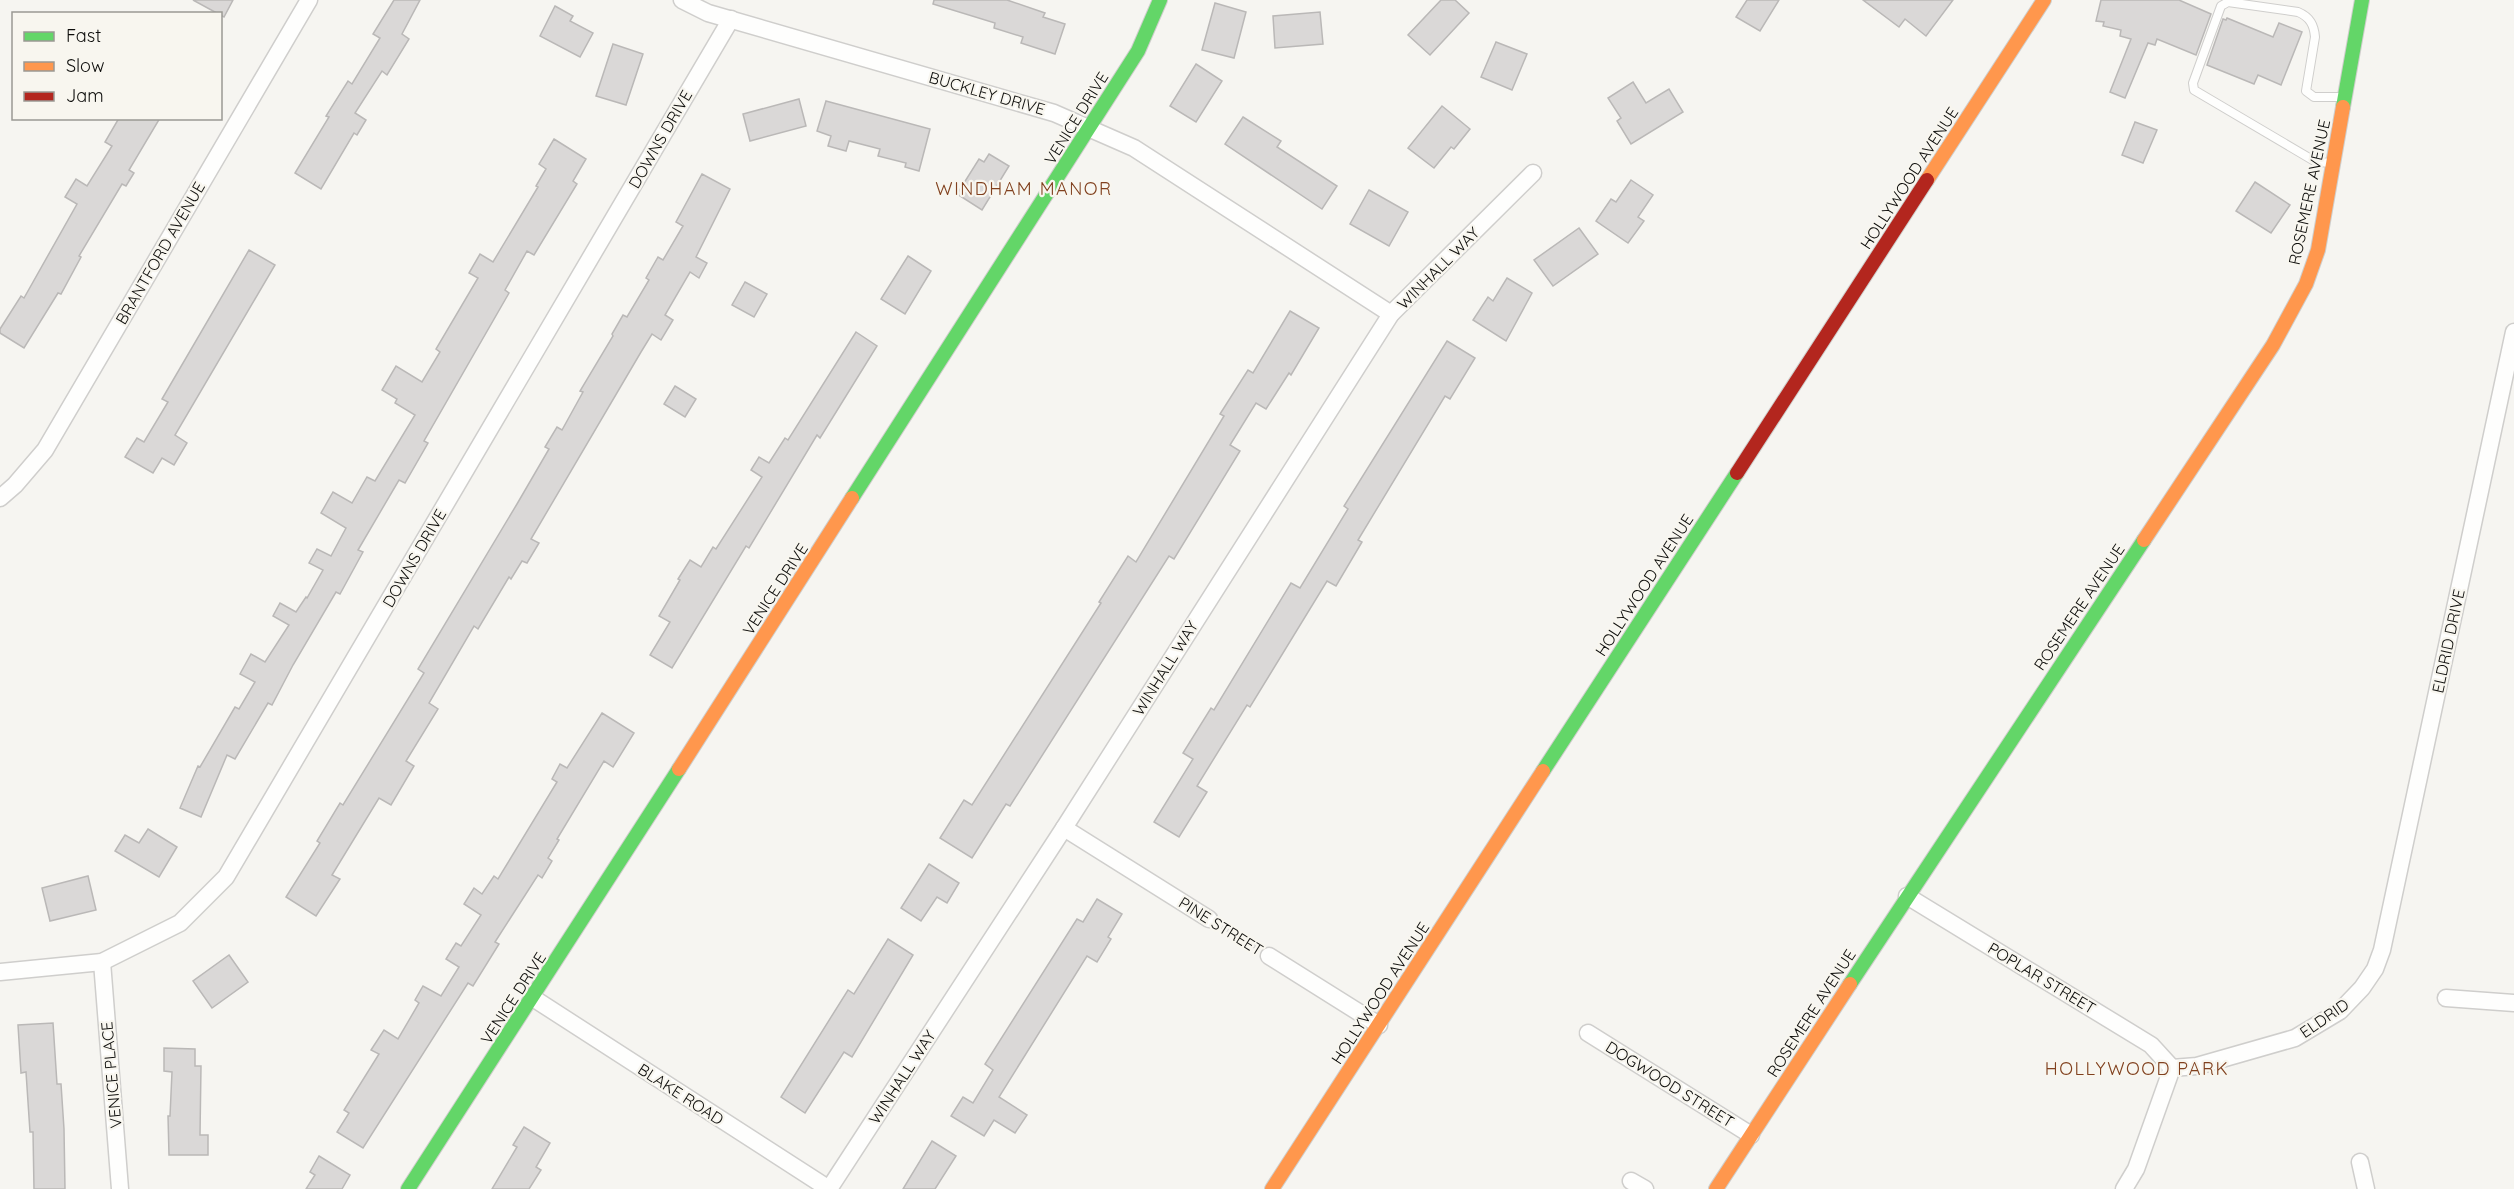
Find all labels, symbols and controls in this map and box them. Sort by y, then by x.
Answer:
legend [12,12,222,120]
text: Fast [66,24,101,47]
text: Slow [66,54,104,77]
street label: BUCKLEY DRIVE [927,67,1047,119]
street label: VENICE DRIVE [1040,68,1112,168]
text: Jam [66,84,104,107]
street label: DOWNS DRIVE [624,86,696,192]
street label: HOLLYWOOD AVENUE [1856,103,1962,253]
street label: ROSEMERE AVENUE [2284,117,2334,267]
district label: WINDHAM MANOR [935,177,1113,200]
street label: BRANTFORD AVENUE [111,178,209,328]
street label: WINHALL WAY [1393,223,1483,313]
street label: DOWNS DRIVE [378,505,450,611]
street label: HOLLYWOOD AVENUE [1591,510,1697,660]
street label: VENICE DRIVE [738,539,812,639]
street label: ROSEMERE AVENUE [2029,540,2129,674]
street label: ELDRID DRIVE [2427,587,2469,695]
street label: WINHALL WAY [1128,617,1202,719]
street label: PINE STREET [1175,892,1267,960]
street label: HOLLYWOOD AVENUE [1327,918,1433,1068]
street label: POPLAR STREET [1984,938,2100,1018]
street label: ROSEMERE AVENUE [1762,945,1860,1081]
street label: VENICE DRIVE [476,948,550,1048]
street label: ELDRID [2296,994,2352,1042]
street label: VENICE PLACE [96,1021,126,1129]
street label: WINHALL WAY [864,1026,940,1128]
street label: DOGWOOD STREET [1602,1036,1738,1132]
district label: HOLLYWOOD PARK [2045,1057,2229,1080]
street label: BLAKE ROAD [634,1059,728,1129]

